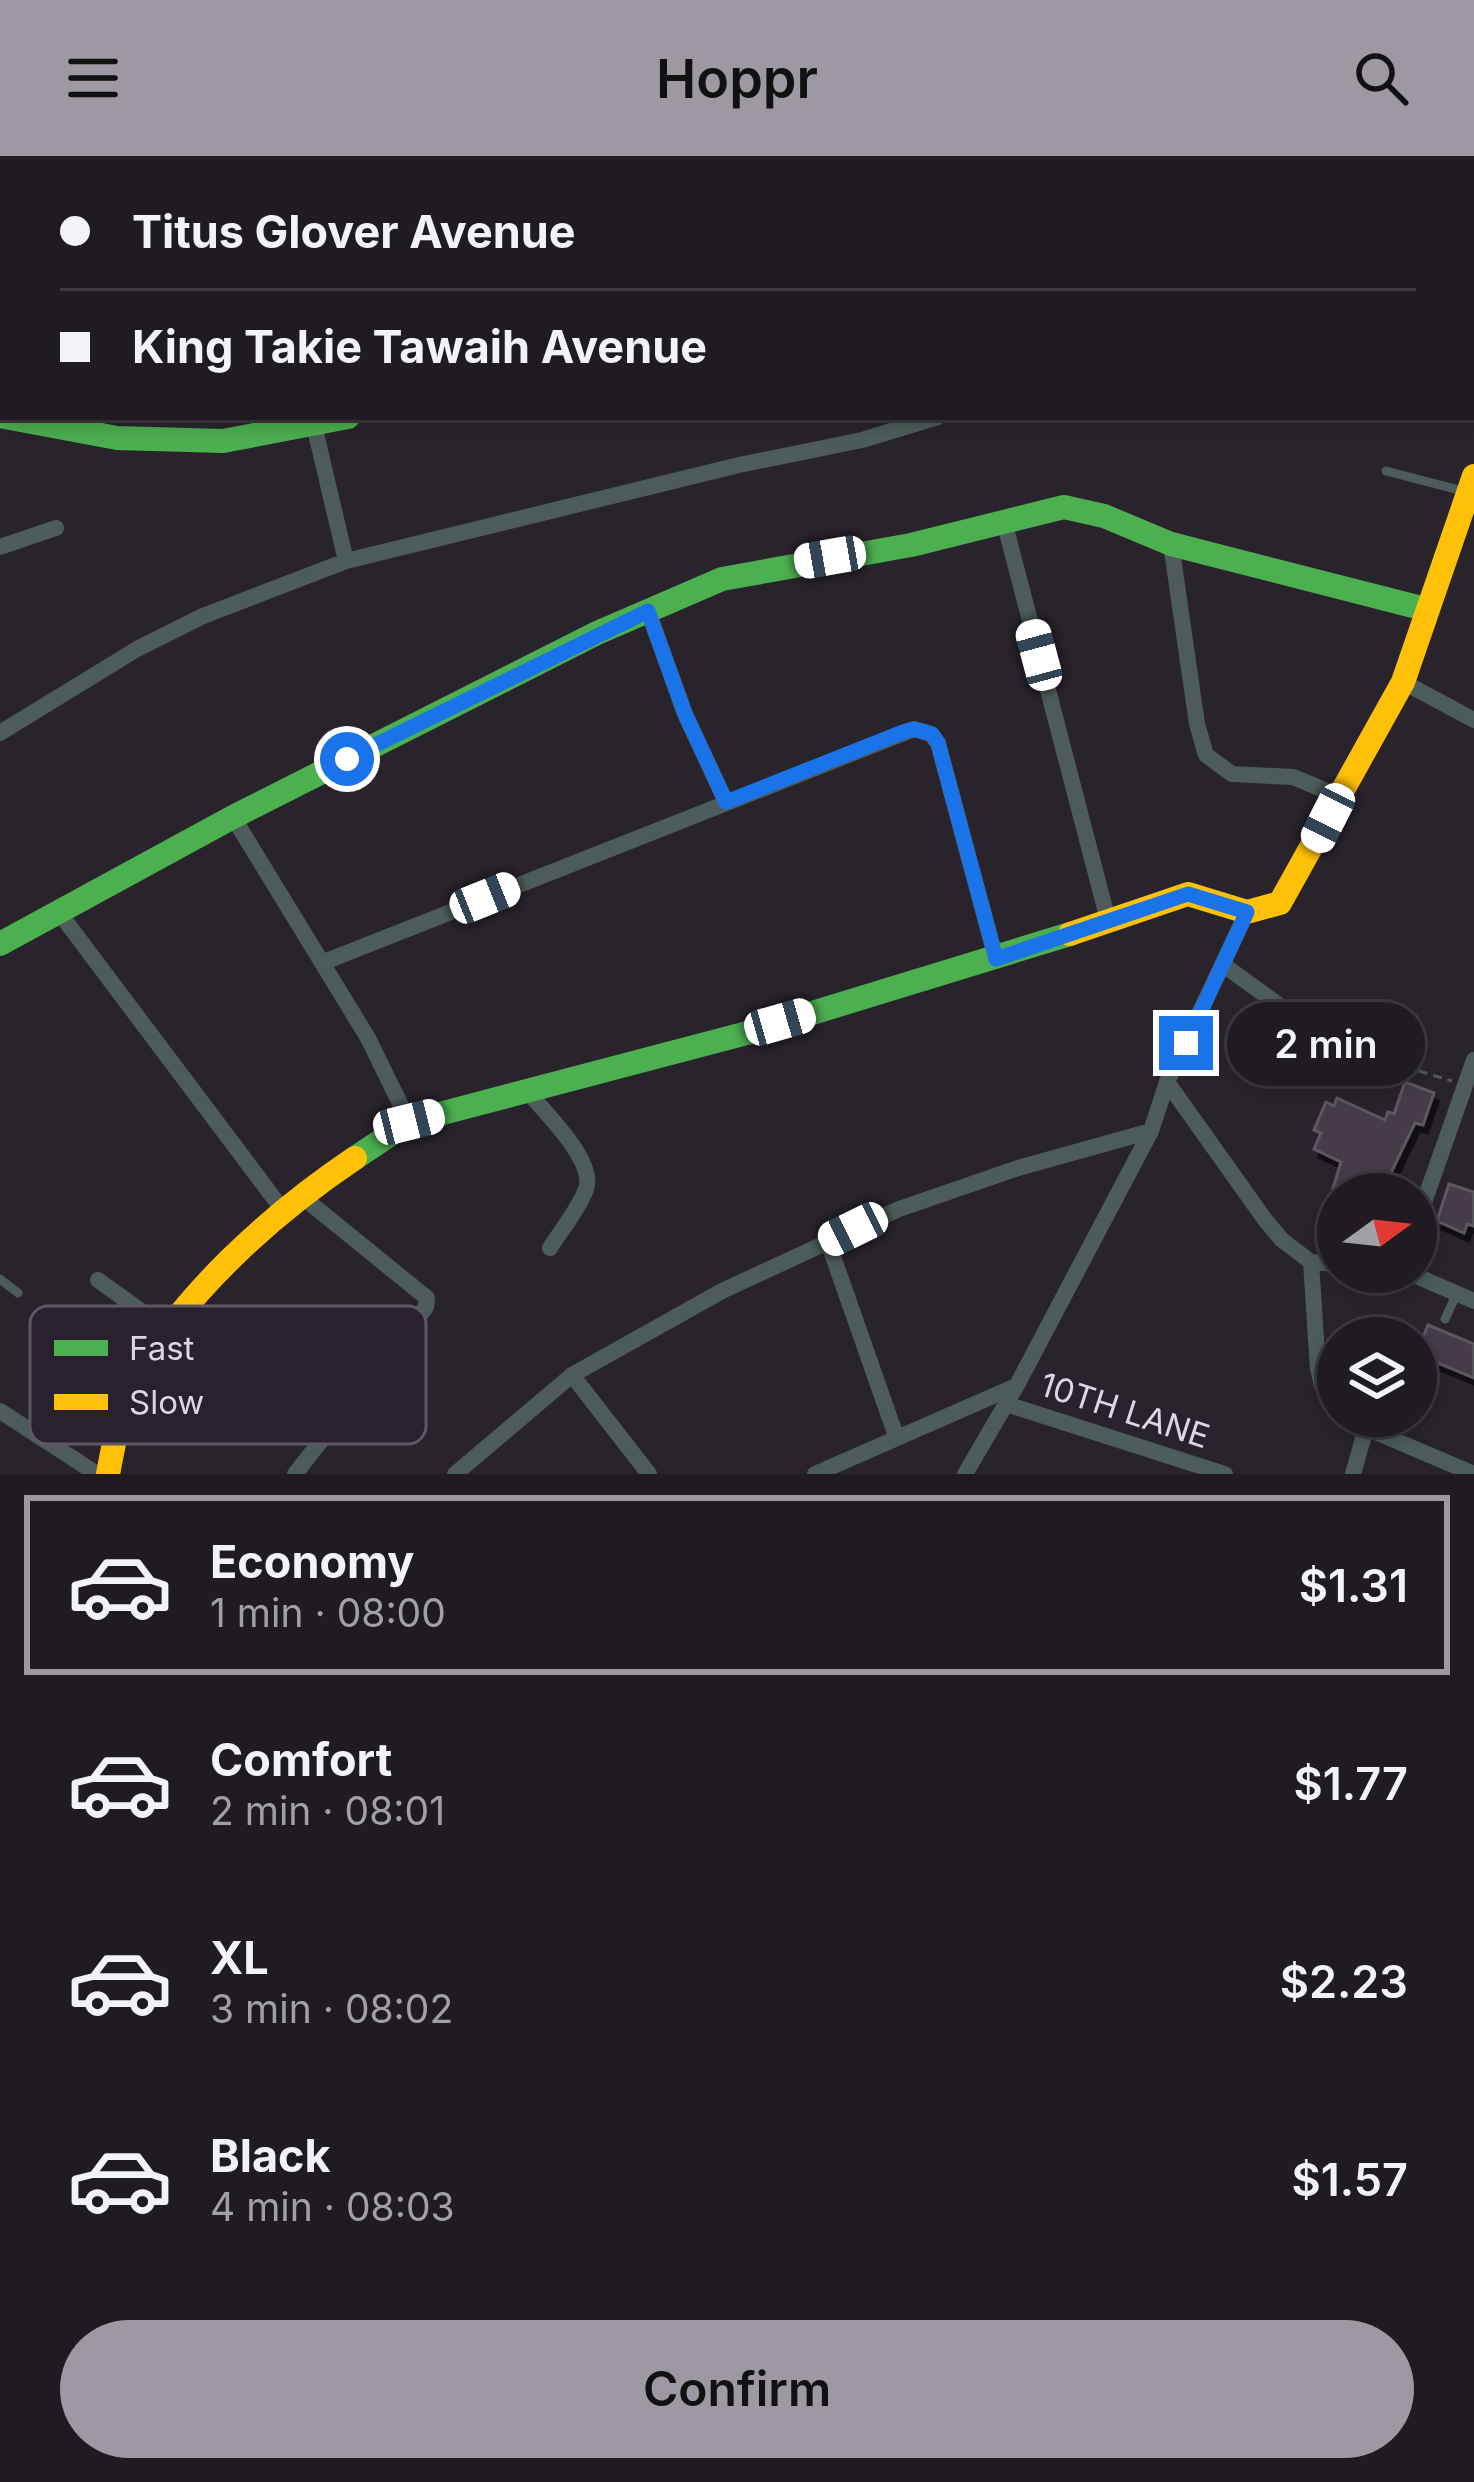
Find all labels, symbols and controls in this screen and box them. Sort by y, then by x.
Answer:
icon: menu [60,45,126,111]
icon: search [1348,45,1414,111]
text: Hoppr [656,46,818,111]
text: Titus Glover Avenue [132,204,576,259]
text: King Takie Tawaih Avenue [132,319,707,374]
car [791,533,869,581]
car [1012,616,1066,694]
route start [320,732,374,786]
car [1296,778,1360,858]
car [445,868,525,928]
car [740,995,820,1049]
callout: 2 min [1228,1001,1426,1085]
route end [1159,1016,1213,1070]
text: 2 min [1274,1020,1378,1067]
car [370,1096,448,1148]
north arrow [1317,1173,1437,1293]
map controls [1317,1173,1437,1437]
car [813,1197,893,1261]
legend [30,1306,426,1444]
button: layers [1317,1317,1437,1437]
text: Fast [129,1328,195,1368]
street label: 10TH LANE [1035,1364,1215,1456]
text: Slow [129,1382,204,1422]
icon: car [66,1531,174,1639]
text: Economy [210,1534,414,1589]
text: $1.31 [1299,1558,1408,1613]
text: 1 min · 08:00 [210,1589,446,1636]
icon: car [66,1729,174,1837]
text: Comfort [210,1732,392,1787]
text: $1.77 [1294,1756,1408,1811]
text: 2 min · 08:01 [210,1787,445,1834]
icon: car [66,1927,174,2035]
text: XL [210,1930,269,1985]
text: $2.23 [1280,1954,1408,2009]
text: 3 min · 08:02 [210,1985,453,2032]
icon: car [66,2125,174,2233]
text: Black [210,2128,331,2183]
text: $1.57 [1292,2152,1408,2207]
text: 4 min · 08:03 [210,2183,455,2230]
button: Confirm [60,2320,1414,2458]

